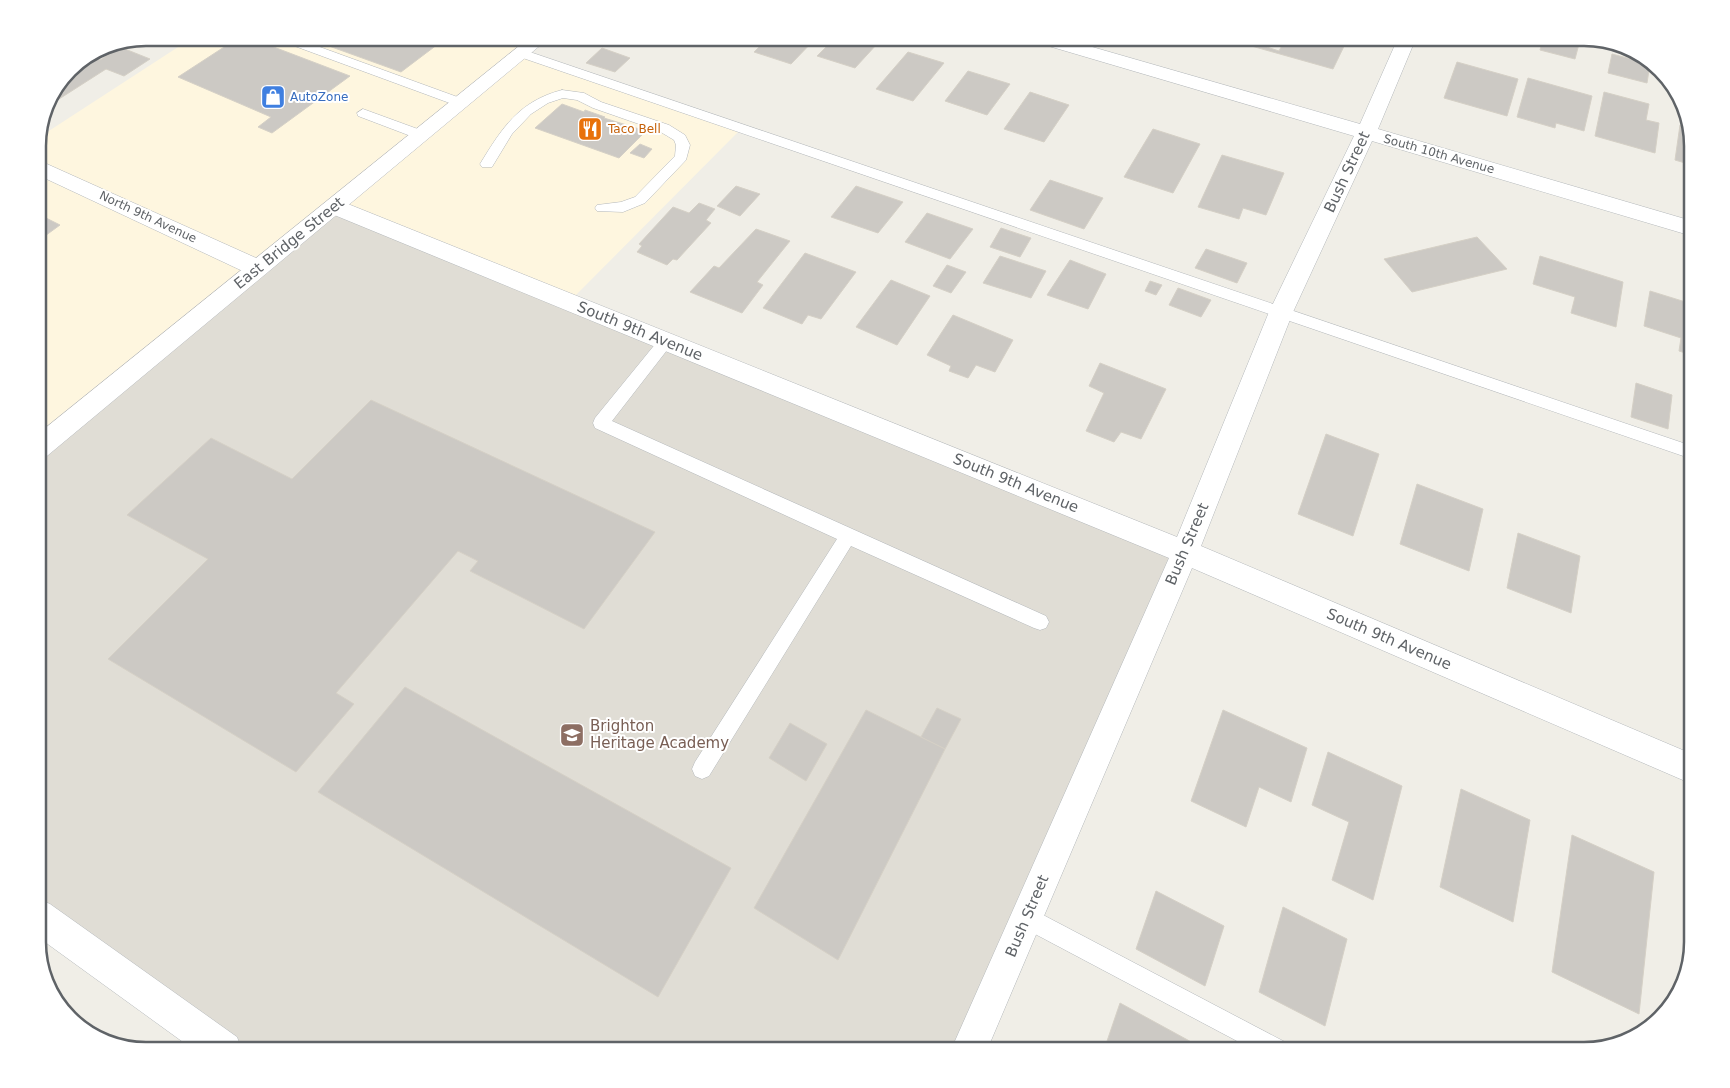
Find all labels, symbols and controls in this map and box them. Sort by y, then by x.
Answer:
shop icon: AutoZone [260,84,286,110]
place label: AutoZone [290,90,348,104]
restaurant icon: Taco Bell [577,116,603,142]
place label: Taco Bell [607,122,661,136]
street label: Bush Street [1320,128,1374,215]
street label: South 10th Avenue [1382,131,1496,177]
street label: North 9th Avenue [97,188,199,246]
street label: East Bridge Street [230,193,348,293]
street label: South 9th Avenue [575,298,705,364]
street label: South 9th Avenue [951,450,1081,516]
street label: Bush Street [1162,500,1212,588]
street label: South 9th Avenue [1324,605,1454,673]
place label: Brighton Heritage Academy [590,717,729,752]
school or university icon: Brighton Heritage Academy [559,722,585,748]
street label: Bush Street [1002,872,1052,960]

